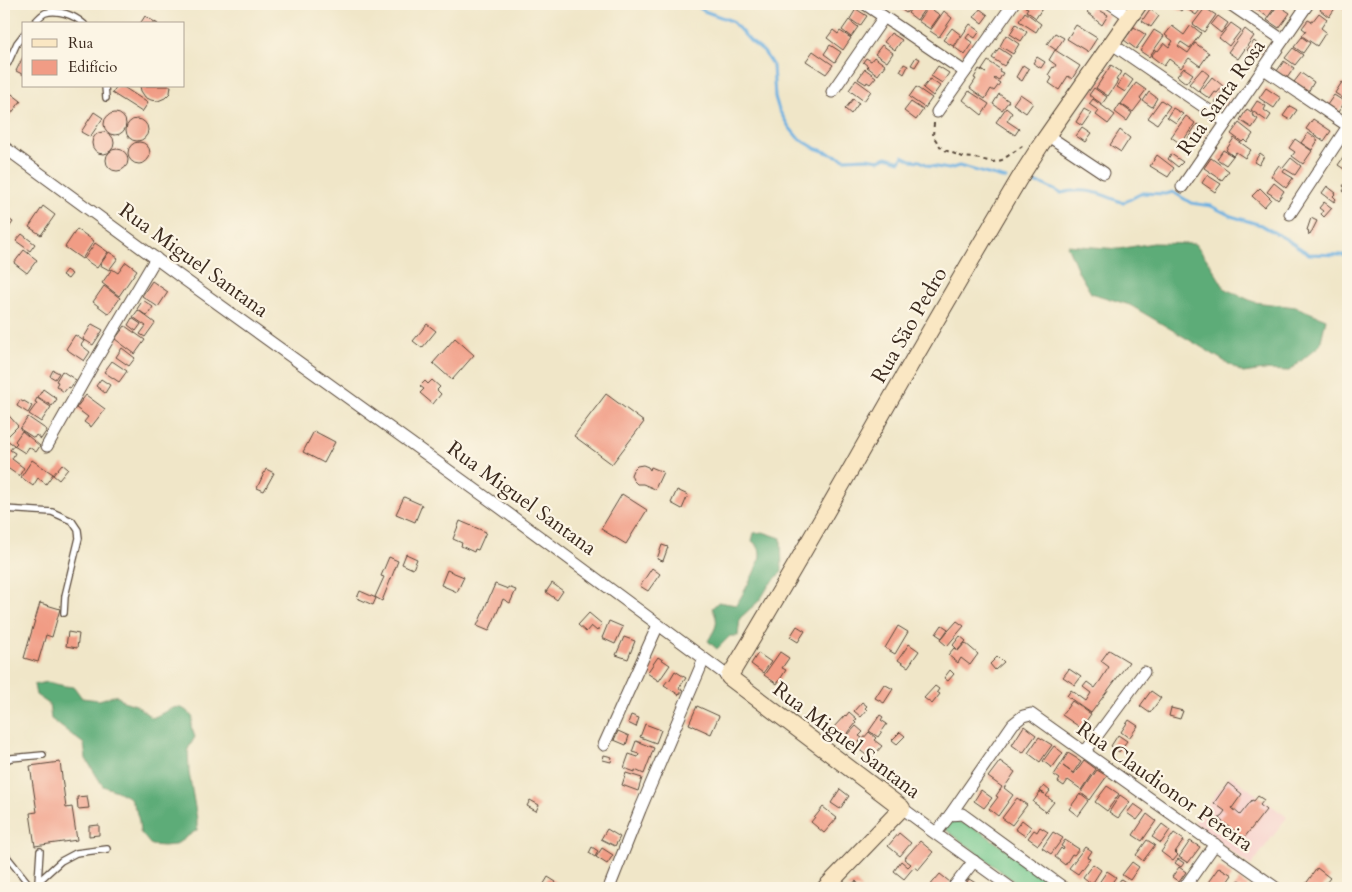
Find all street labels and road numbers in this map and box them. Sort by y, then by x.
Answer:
street label: Rua Santa Rosa [1171,33,1272,161]
street label: Rua Miguel Santana [113,196,274,325]
street label: Rua São Pedro [864,262,954,389]
street label: Rua Miguel Santana [441,434,602,563]
street label: Rua Miguel Santana [767,675,927,806]
street label: Rua Claudionor Pereira [1071,714,1259,858]

